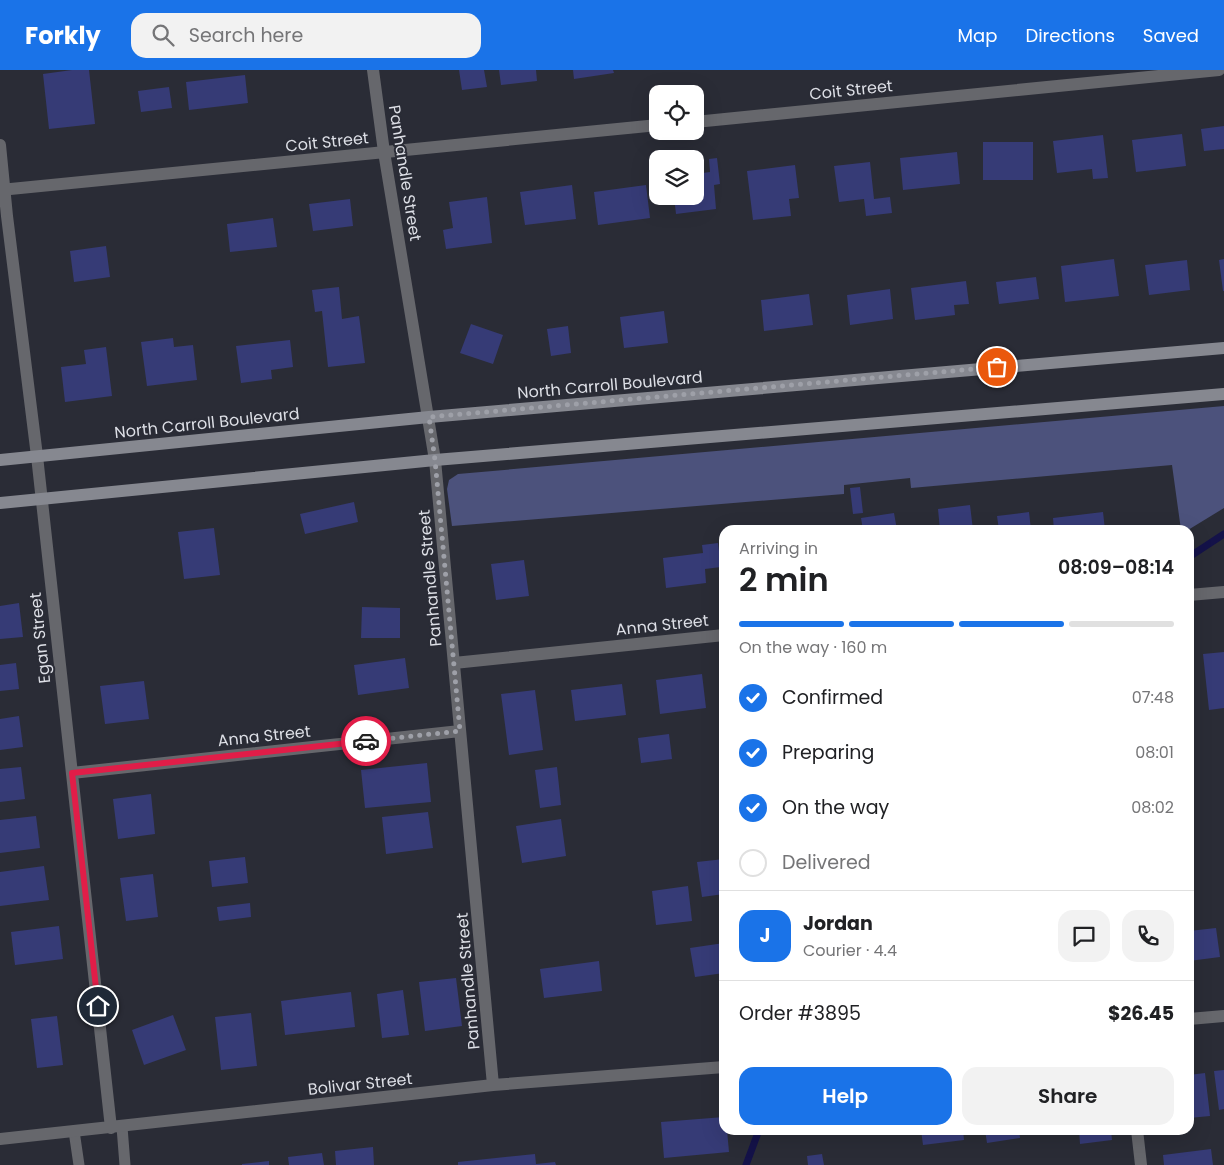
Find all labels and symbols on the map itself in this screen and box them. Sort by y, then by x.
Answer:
street label: Coit Street [808,74,894,106]
street label: Panhandle Street [383,103,427,243]
street label: Coit Street [284,126,370,158]
pin [976,346,1018,388]
street label: North Carroll Boulevard [516,365,704,405]
street label: North Carroll Boulevard [113,402,301,444]
street label: Panhandle Street [413,508,447,647]
street label: Egan Street [24,591,56,685]
street label: Anna Street [614,609,710,641]
courier [341,716,391,766]
street label: Anna Street [216,720,312,752]
street label: Panhandle Street [451,911,485,1050]
pin [77,985,119,1027]
street label: Bolivar Street [307,1067,413,1101]

